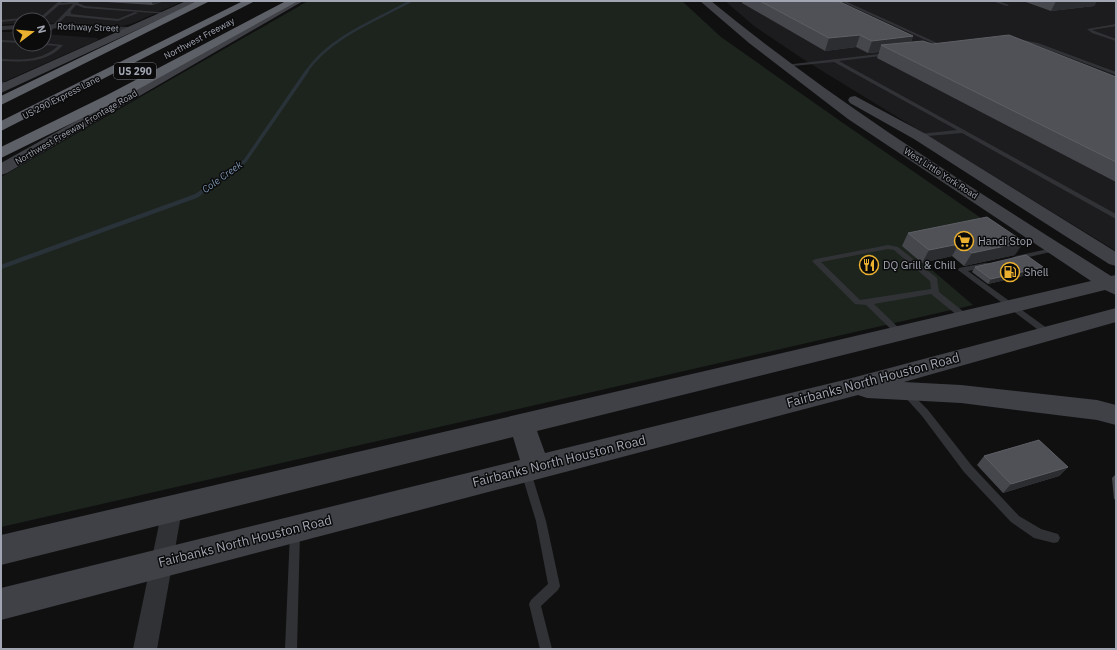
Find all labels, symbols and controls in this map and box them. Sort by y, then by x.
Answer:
north arrow [12,12,52,52]
street label: Northwest Freeway [162,15,237,61]
street label: Rothway Street [57,20,119,34]
text: N [34,23,49,35]
road number: US 290 [114,63,156,79]
street label: US 290 Express Lane [21,73,102,121]
street label: Northwest Freeway Frontage Road [13,87,139,167]
street label: West Little York Road [902,145,980,201]
water label: Cole Creek [199,158,245,196]
supermarket icon: Handi Stop [953,230,975,252]
place label: Handi Stop [978,234,1032,248]
restaurant icon: DQ Grill & Chill [858,254,880,276]
place label: DQ Grill & Chill [883,258,956,272]
fuel station icon: Shell [999,261,1021,283]
place label: Shell [1024,265,1049,279]
street label: Fairbanks North Houston Road [785,349,961,411]
street label: Fairbanks North Houston Road [470,431,648,491]
street label: Fairbanks North Houston Road [156,511,334,571]

